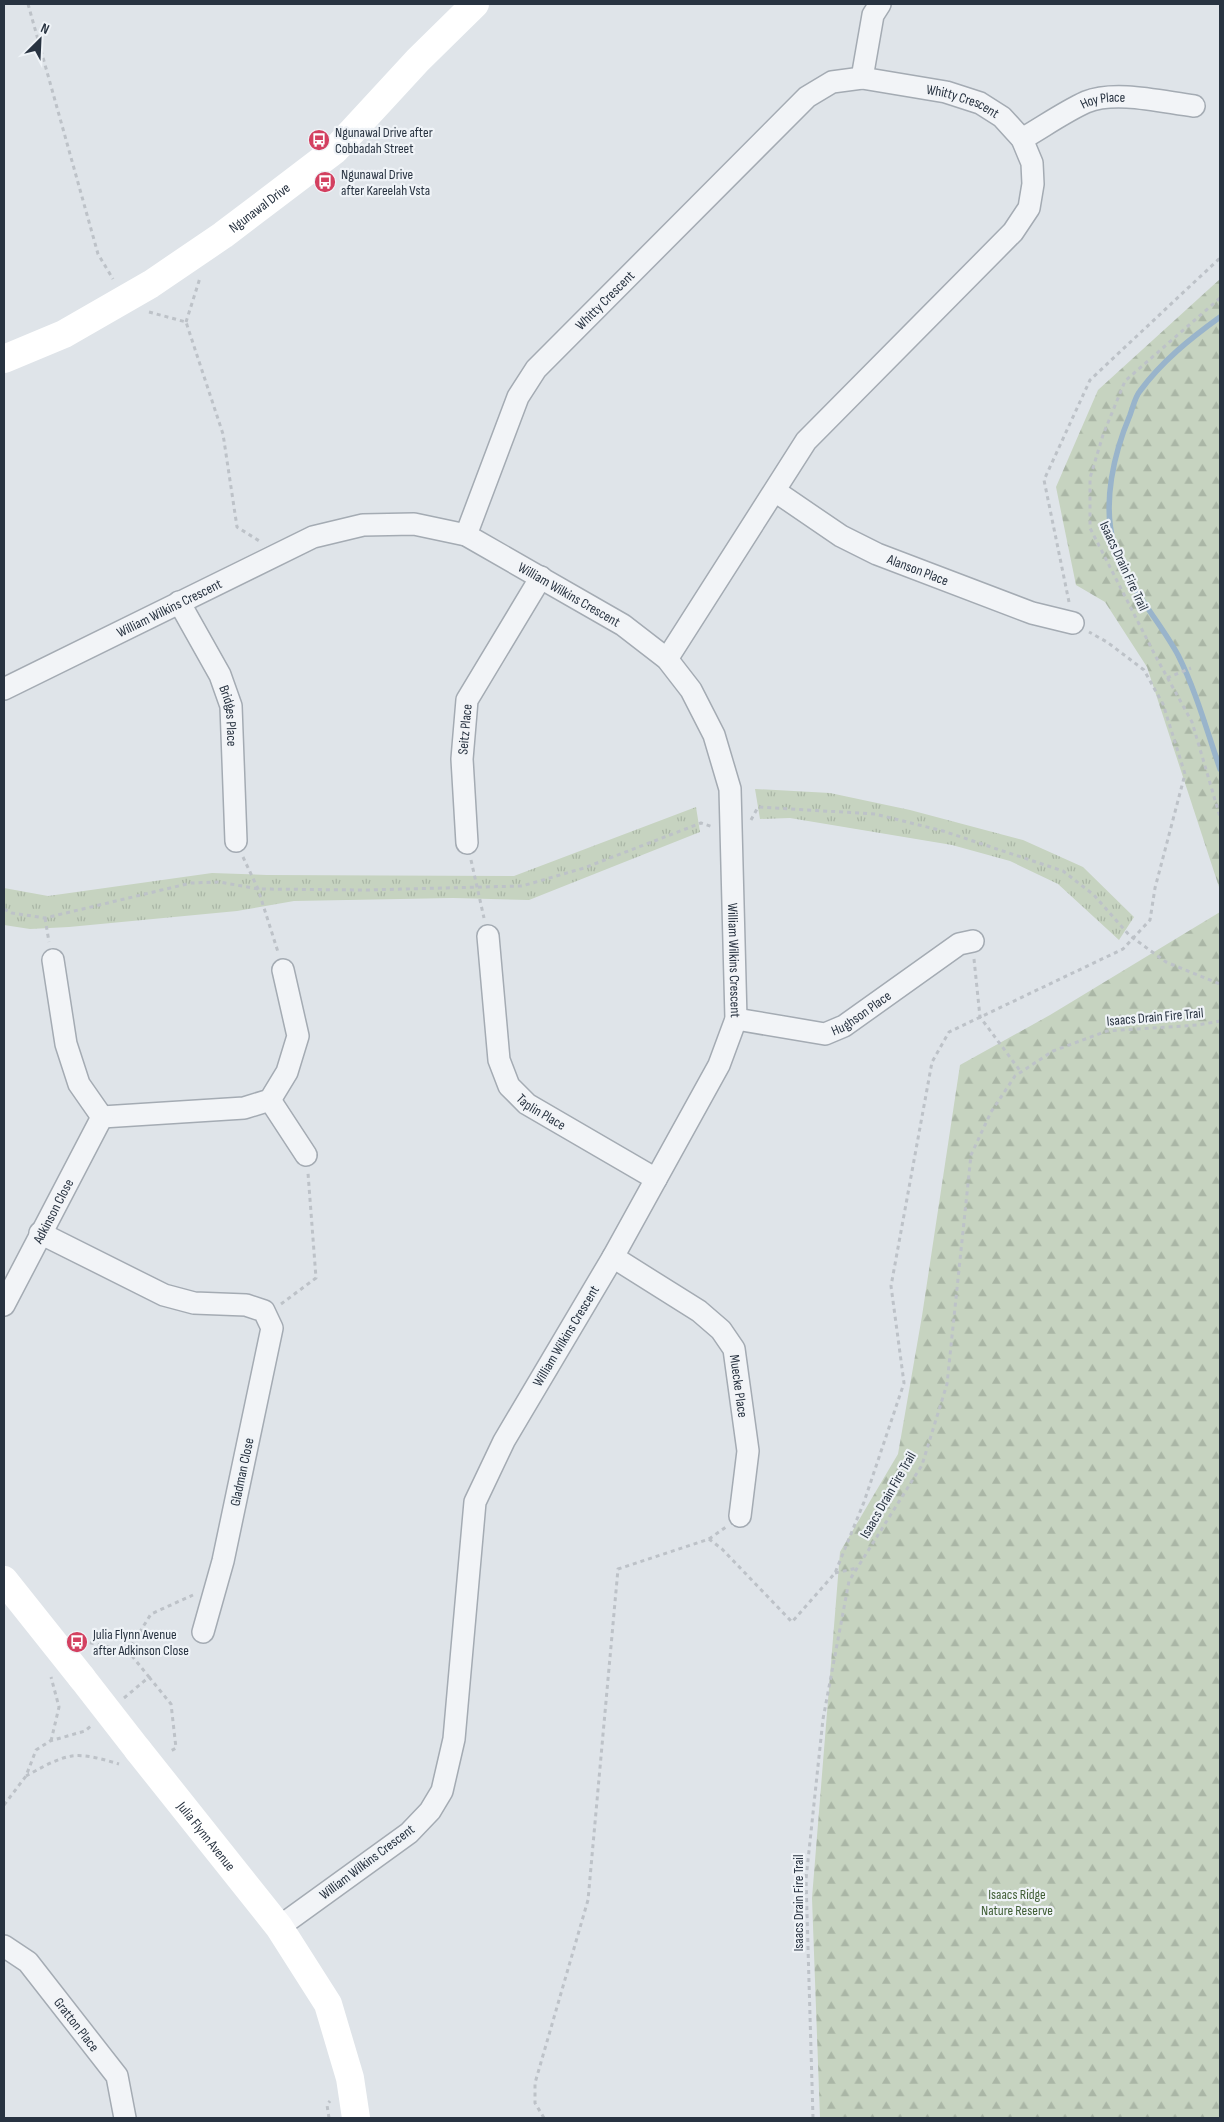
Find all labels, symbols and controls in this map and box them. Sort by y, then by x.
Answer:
north arrow [15,15,65,65]
text: N [38,19,52,38]
street label: Whitty Crescent [925,80,1003,122]
street label: Hoy Place [1077,88,1125,112]
place label: Ngunawal Drive after Cobbadah Street [335,124,433,157]
bus stop icon: Ngunawal Drive after Cobbadah Street [307,128,331,152]
place label: Ngunawal Drive after Kareelah Vsta [341,166,430,199]
bus stop icon: Ngunawal Drive after Kareelah Vsta [313,170,337,194]
street label: Ngunawal Drive [225,179,293,236]
street label: Whitty Crescent [572,267,638,333]
street label: Isaacs Drain Fire Trail [1096,518,1152,614]
street label: Alanson Place [884,550,951,589]
street label: William Wilkins Crescent [515,558,623,630]
street label: William Wilkins Crescent [114,575,224,641]
street label: Bridges Place [216,683,241,747]
street label: Seitz Place [454,703,475,755]
street label: William Wilkins Crescent [724,903,744,1018]
street label: Hughson Place [828,987,894,1039]
street label: Isaacs Drain Fire Trail [1106,1004,1204,1030]
street label: Taplin Place [513,1090,569,1133]
street label: Adkinson Close [29,1176,77,1247]
street label: William Wilkins Crescent [529,1282,603,1390]
street label: Muecke Place [726,1353,752,1419]
street label: Gladman Close [226,1436,258,1508]
street label: Isaacs Drain Fire Trail [856,1449,920,1541]
place label: Julia Flynn Avenue after Adkinson Close [92,1626,189,1659]
bus stop icon: Julia Flynn Avenue after Adkinson Close [65,1630,89,1654]
street label: Julia Flynn Avenue [173,1797,239,1874]
street label: William Wilkins Crescent [316,1821,418,1903]
street label: Isaacs Drain Fire Trail [790,1854,807,1952]
park label: Isaacs Ridge Nature Reserve [981,1886,1053,1919]
street label: Gratton Place [50,1994,103,2055]

